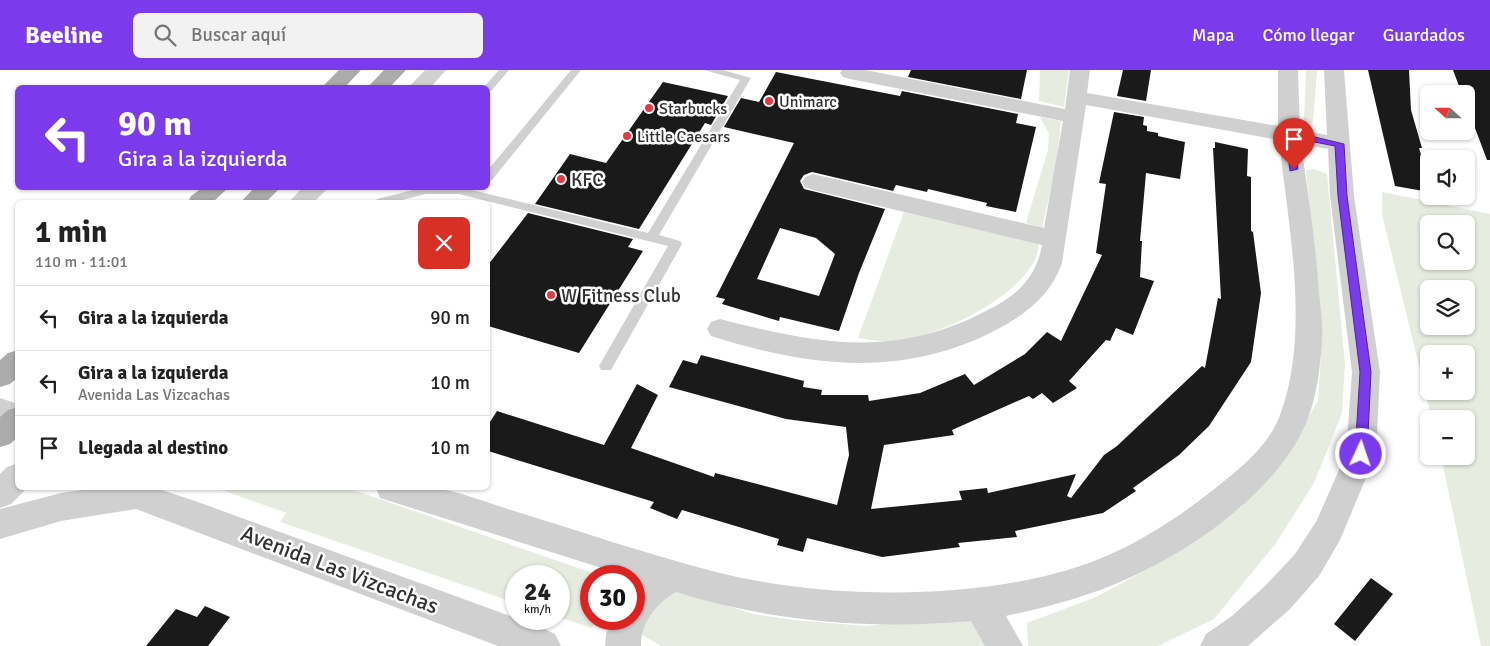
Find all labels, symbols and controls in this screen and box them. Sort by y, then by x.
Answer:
search box [133,13,483,58]
text: Beeline [25,20,103,50]
icon: search [151,21,179,49]
text: Buscar aquí [191,23,286,47]
text: Mapa [1192,24,1234,46]
text: Cómo llegar [1262,24,1355,46]
text: Guardados [1383,24,1465,46]
north arrow [1420,85,1475,140]
map controls [1420,85,1475,465]
place label: Unimarc [779,92,837,112]
marker: Unimarc [763,95,775,107]
place label: Starbucks [659,99,727,119]
text: 90 m [118,102,192,145]
marker: Starbucks [643,102,655,114]
icon: left [35,105,100,170]
pin [1273,118,1315,169]
icon: arrive [1280,125,1308,153]
place label: Little Caesars [637,127,730,147]
marker: Little Caesars [621,130,633,142]
text: Gira a la izquierda [118,145,287,172]
button: sound [1420,150,1475,205]
place label: KFC [571,168,604,192]
marker: KFC [555,173,567,185]
text: 1 min [35,214,107,251]
button: search [1420,215,1475,270]
button: close [418,217,470,269]
text: 110 m · 11:01 [35,252,128,272]
button: layers [1420,280,1475,335]
place label: W Fitness Club [561,284,681,308]
marker: W Fitness Club [545,289,557,301]
icon: left [35,304,63,332]
text: Gira a la izquierda [78,306,228,330]
text: 90 m [430,306,470,330]
button: + [1420,345,1475,400]
text: Gira a la izquierda [78,361,228,385]
icon: left [35,369,63,397]
text: 10 m [430,371,470,395]
text: Avenida Las Vizcachas [78,385,230,405]
button: − [1420,410,1475,465]
position arrow [1334,427,1386,479]
icon: arrive [35,434,63,462]
text: Llegada al destino [78,436,228,460]
text: 10 m [430,436,470,460]
street label: Avenida Las Vizcachas [237,519,442,620]
speed limit sign: 30 [580,565,645,630]
text: 24 [524,576,551,607]
text: km/h [524,602,551,617]

